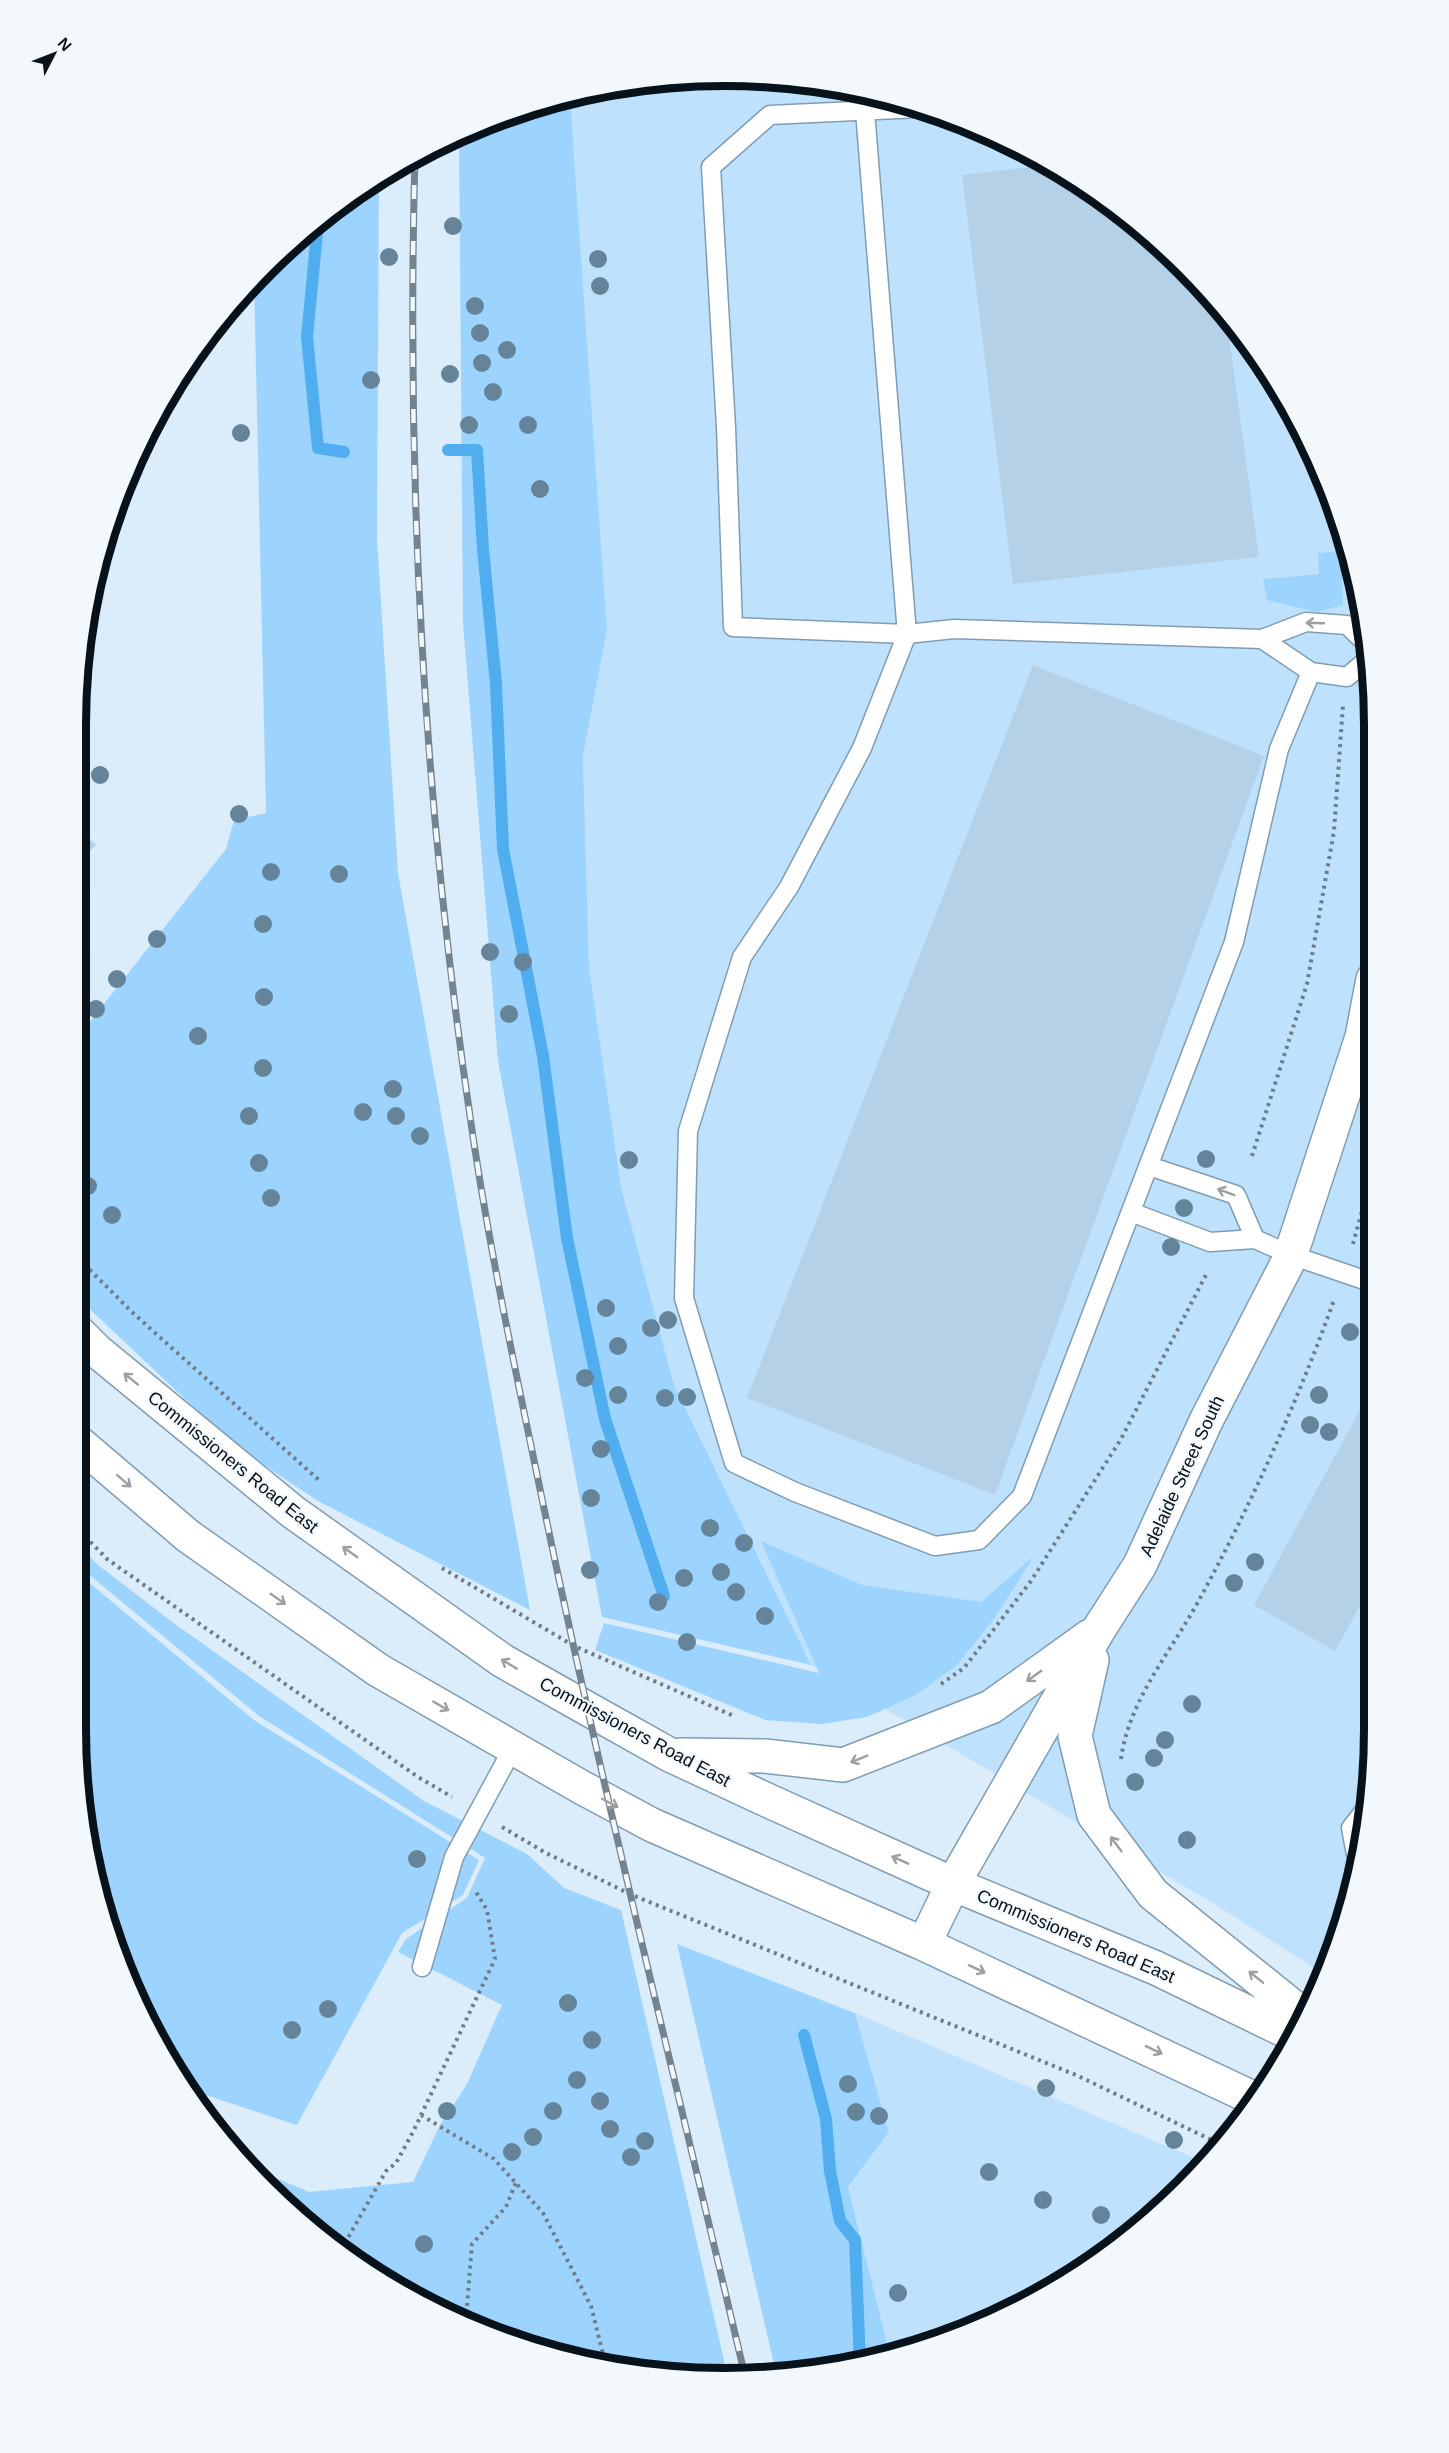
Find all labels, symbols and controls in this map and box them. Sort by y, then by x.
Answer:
north arrow [24,24,84,84]
text: N [55,34,75,54]
one-way arrow [1306,617,1326,629]
one-way arrow [1217,1185,1236,1196]
one-way arrow [123,1373,139,1386]
street label: Commissioners Road East [144,1387,322,1537]
street label: Adelaide Street South [1136,1392,1228,1560]
one-way arrow [116,1474,131,1488]
one-way arrow [342,1546,358,1558]
one-way arrow [269,1593,286,1605]
one-way arrow [501,1658,518,1670]
one-way arrow [1026,1669,1042,1682]
street label: Commissioners Road East [536,1673,734,1791]
one-way arrow [432,1701,449,1713]
one-way arrow [850,1754,869,1765]
one-way arrow [601,1797,618,1809]
one-way arrow [1109,1836,1122,1852]
one-way arrow [891,1854,909,1866]
street label: Commissioners Road East [974,1885,1178,1987]
one-way arrow [968,1963,986,1975]
one-way arrow [1248,1971,1264,1984]
one-way arrow [1145,2045,1163,2057]

